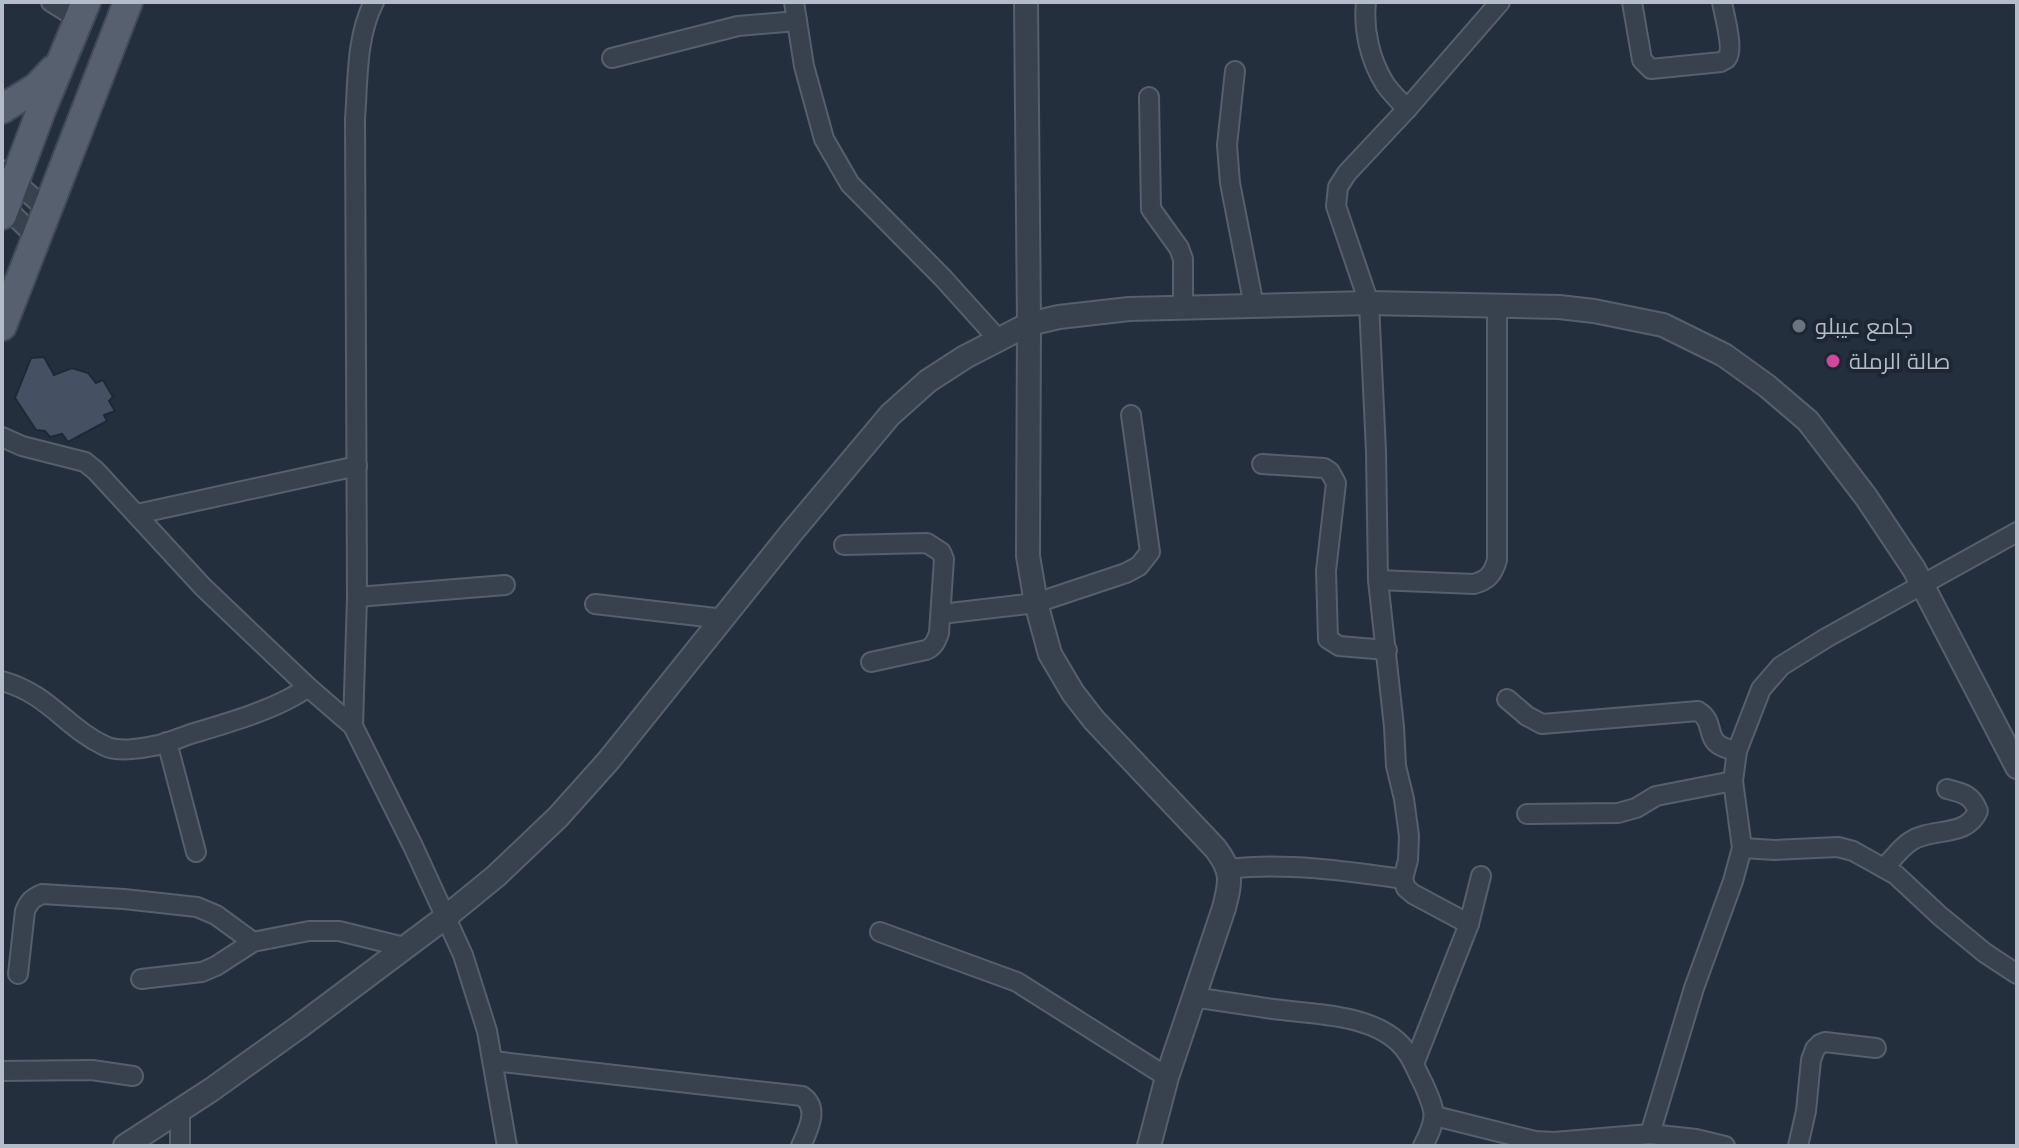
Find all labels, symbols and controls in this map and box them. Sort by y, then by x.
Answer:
place label: جامع عيبلو [1815,311,1913,342]
marker: جامع عيبلو [1790,317,1808,335]
place label: صالة الرملة [1849,346,1950,377]
marker: صالة الرملة [1824,352,1842,370]

